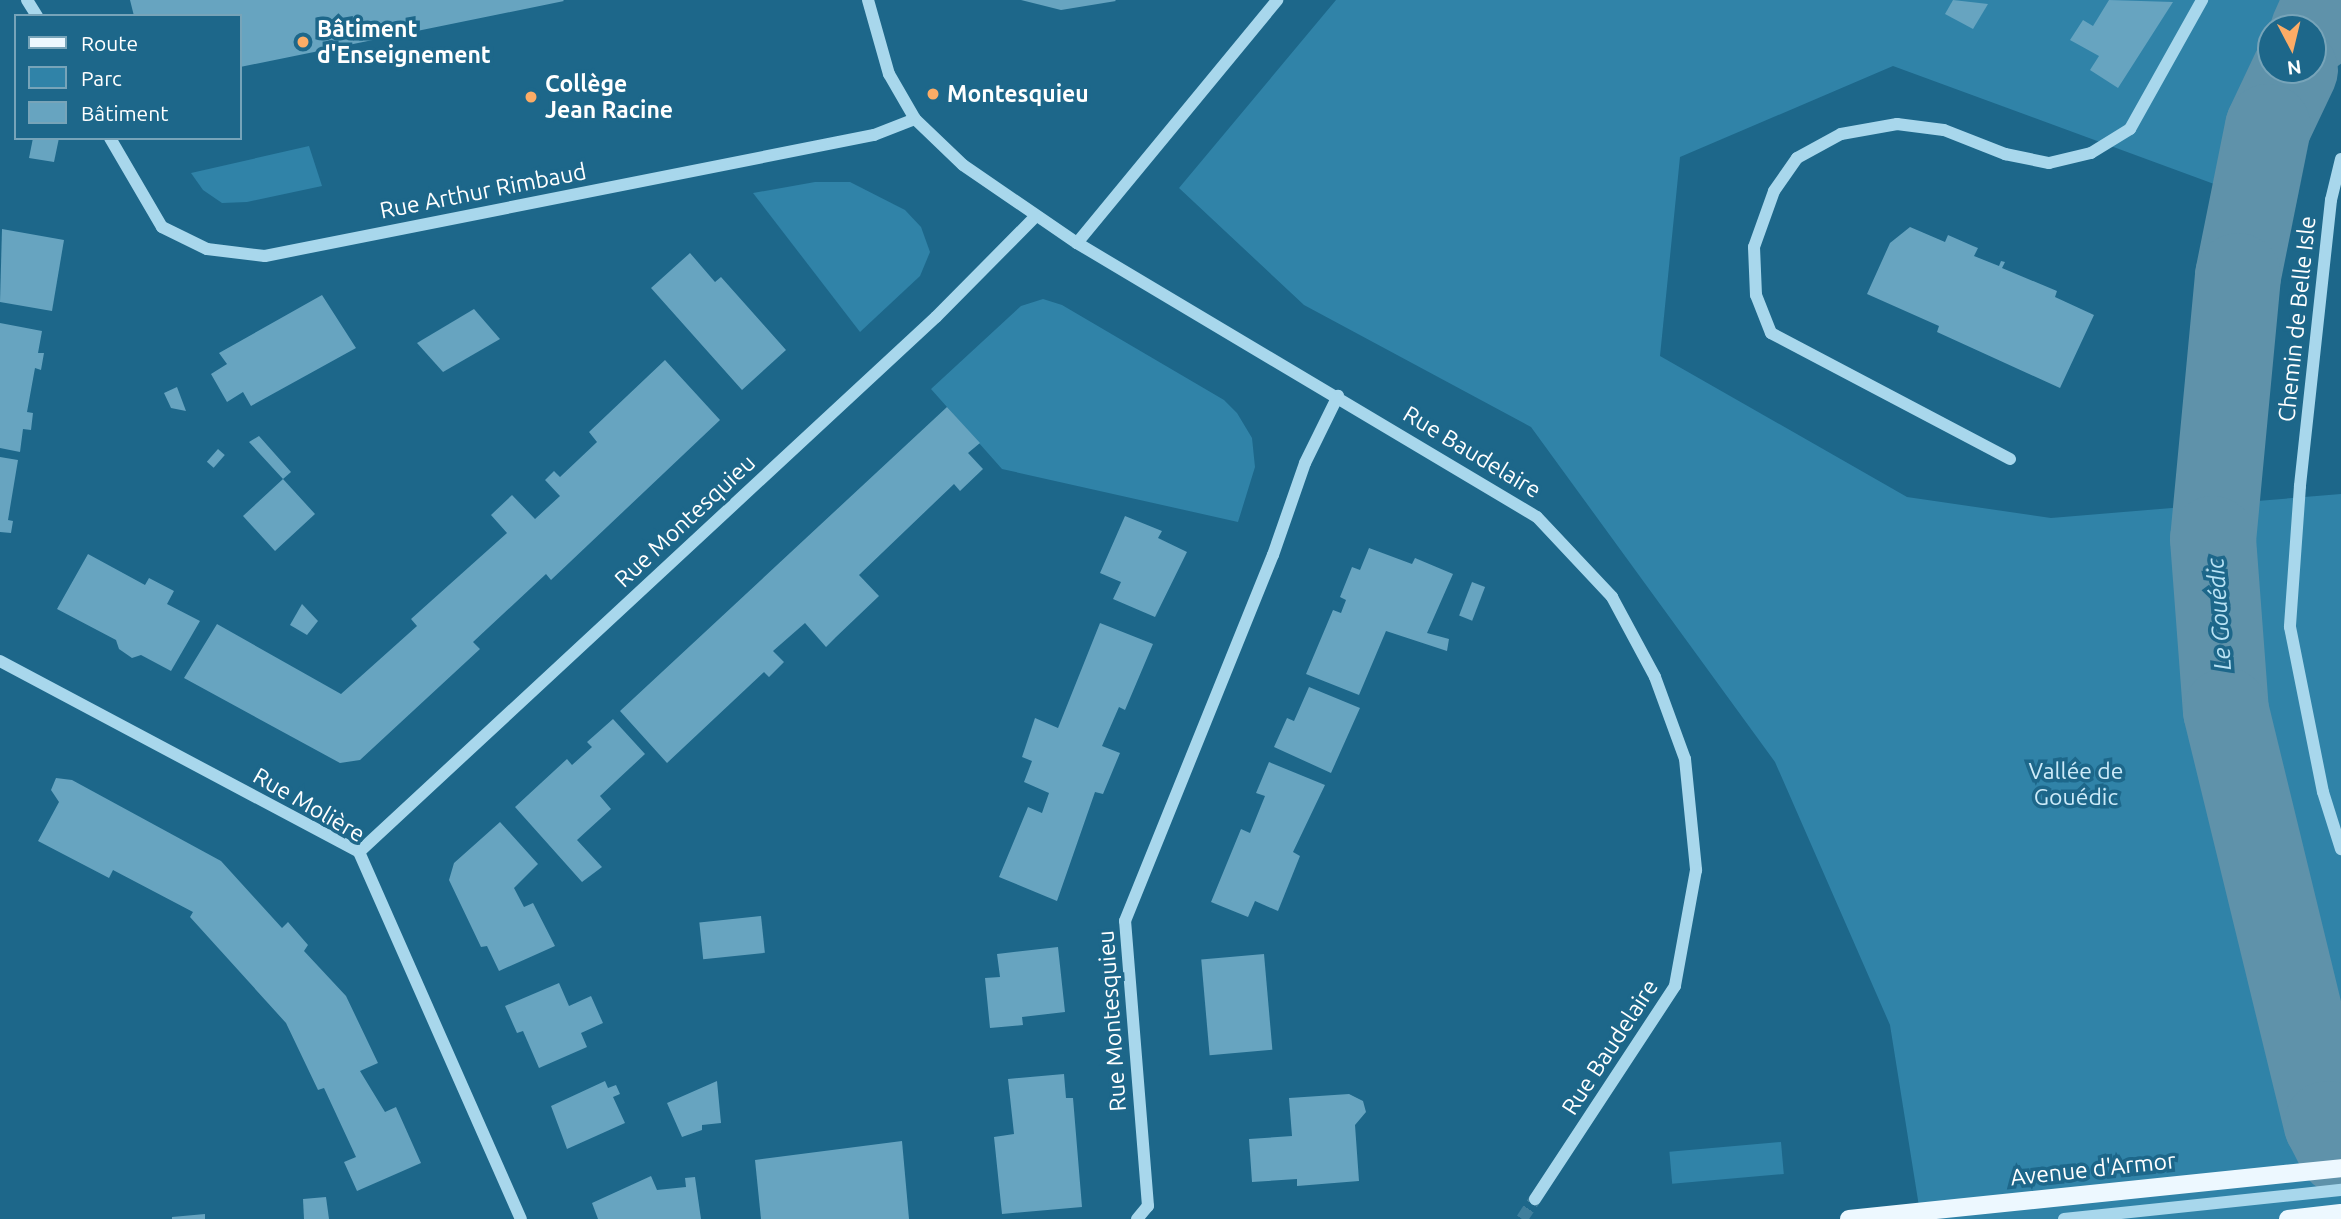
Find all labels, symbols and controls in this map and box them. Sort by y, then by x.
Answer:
legend [14,14,242,140]
north arrow [2257,14,2327,84]
place label: Bâtiment d'Enseignement [317,15,491,69]
text: Route [81,31,138,55]
marker: Bâtiment d'Enseignement [295,34,311,50]
text: N [2286,56,2303,80]
text: Parc [81,66,122,90]
place label: Collège Jean Racine [545,70,673,124]
place label: Montesquieu [947,80,1089,108]
marker: Montesquieu [925,86,941,102]
marker: Collège Jean Racine [523,89,539,105]
text: Bâtiment [81,101,168,125]
street label: Rue Arthur Rimbaud [377,157,589,225]
street label: Chemin de Belle Isle [2272,215,2322,423]
street label: Rue Baudelaire [1398,400,1546,504]
street label: Rue Montesquieu [609,449,761,593]
water label: Le Gouédic [2201,557,2237,671]
park label: Vallée de Gouédic [2029,757,2123,811]
street label: Rue Molière [248,762,370,848]
street label: Rue Montesquieu [1092,929,1132,1113]
street label: Rue Baudelaire [1556,974,1664,1120]
street label: Avenue d'Armor [2009,1147,2177,1191]

